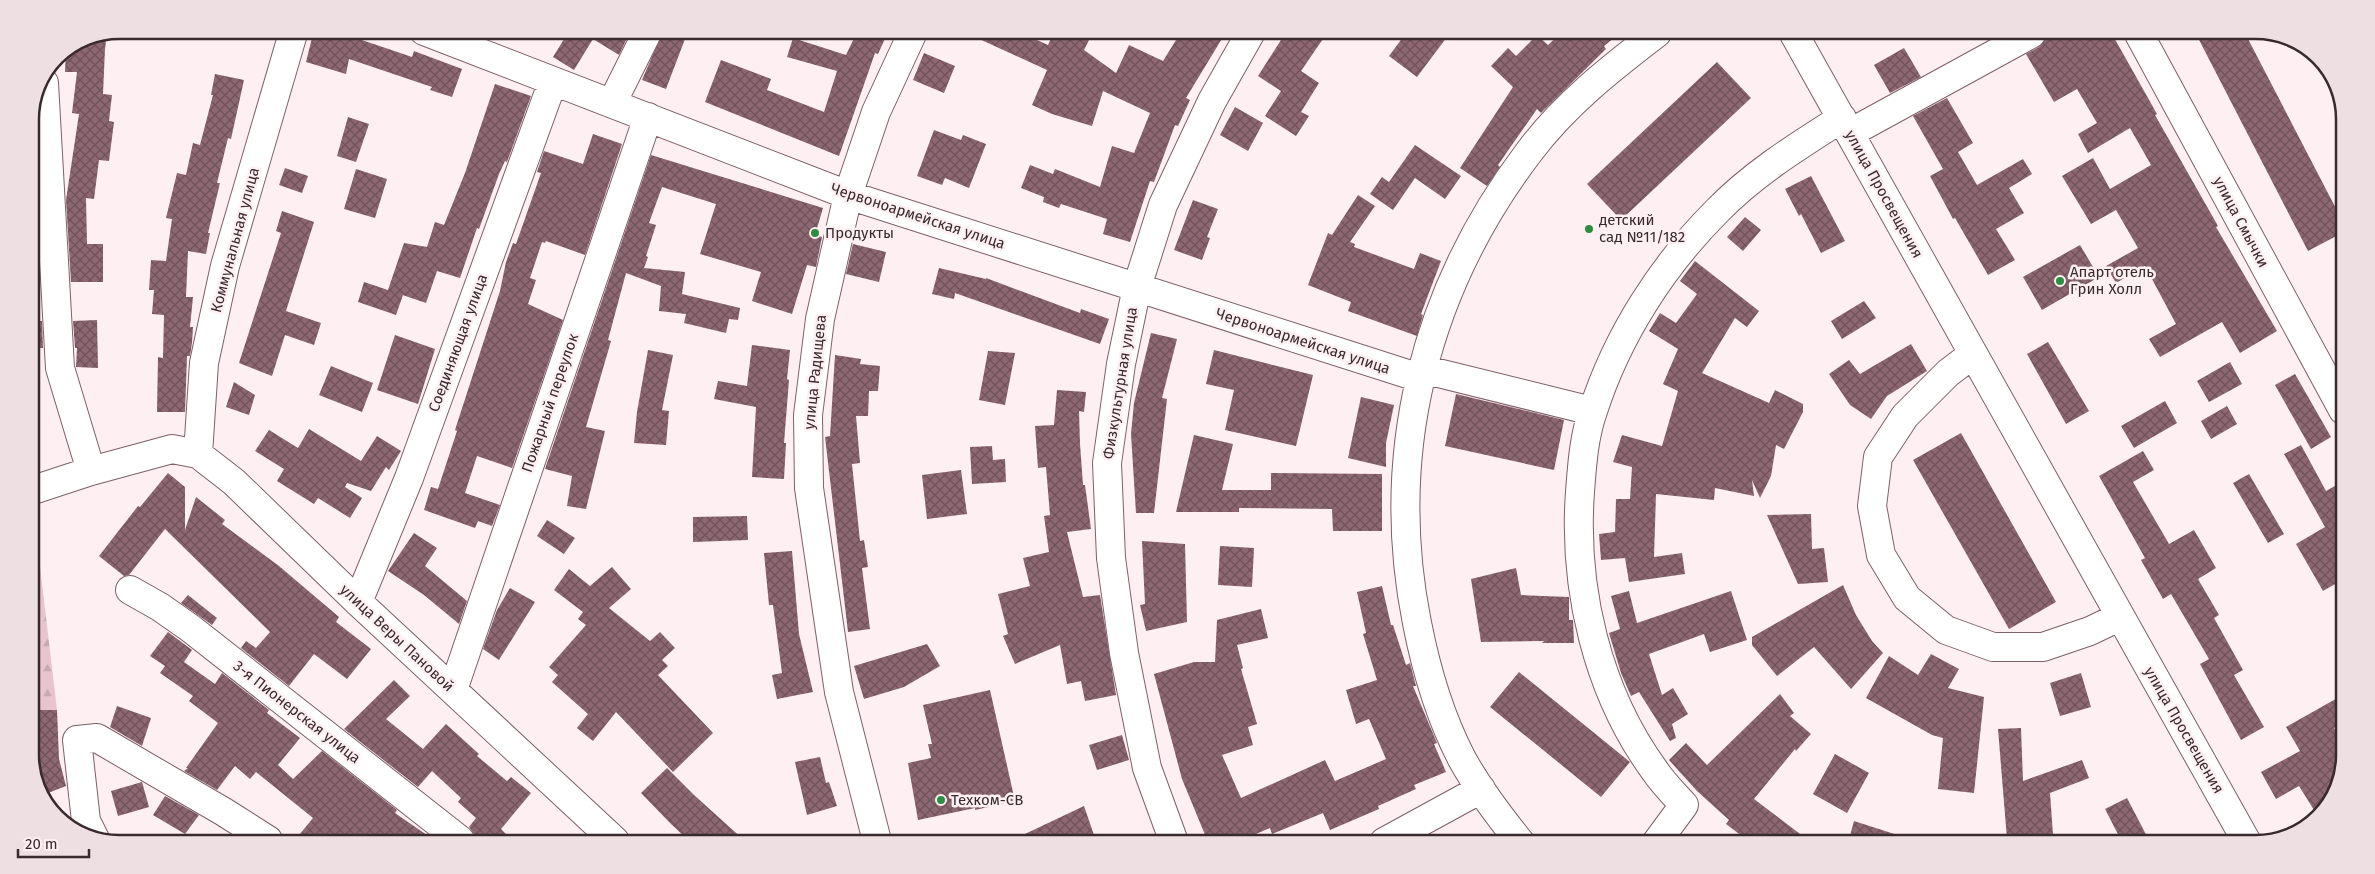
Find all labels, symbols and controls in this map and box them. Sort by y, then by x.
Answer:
street label: улица Просвещения [1841,127,1927,261]
street label: Коммунальная улица [207,166,263,314]
street label: улица Смычки [2210,173,2272,271]
street label: Червоноармейская улица [829,179,1007,253]
place label: детский сад №11/182 [1599,211,1685,246]
marker: детский сад №11/182 [1583,223,1595,235]
place label: Продукты [825,224,894,242]
marker: Продукты [809,227,821,239]
place label: Апарт отель Грин Холл [2070,263,2154,298]
street label: Соединяющая улица [425,272,491,414]
marker: Апарт отель Грин Холл [2054,275,2066,287]
street label: Червоноармейская улица [1214,304,1392,378]
street label: Физкультурная улица [1099,306,1141,460]
street label: улица Радищева [800,314,830,430]
street label: Пожарный переулок [518,331,582,475]
street label: улица Веры Пановой [336,581,458,695]
street label: 3-я Пионерская улица [230,657,364,767]
street label: улица Просвещения [2140,663,2228,797]
place label: Техком-СВ [951,791,1023,809]
marker: Техком-СВ [935,794,947,806]
scale bar [18,826,89,858]
text: 20 m [25,835,58,853]

